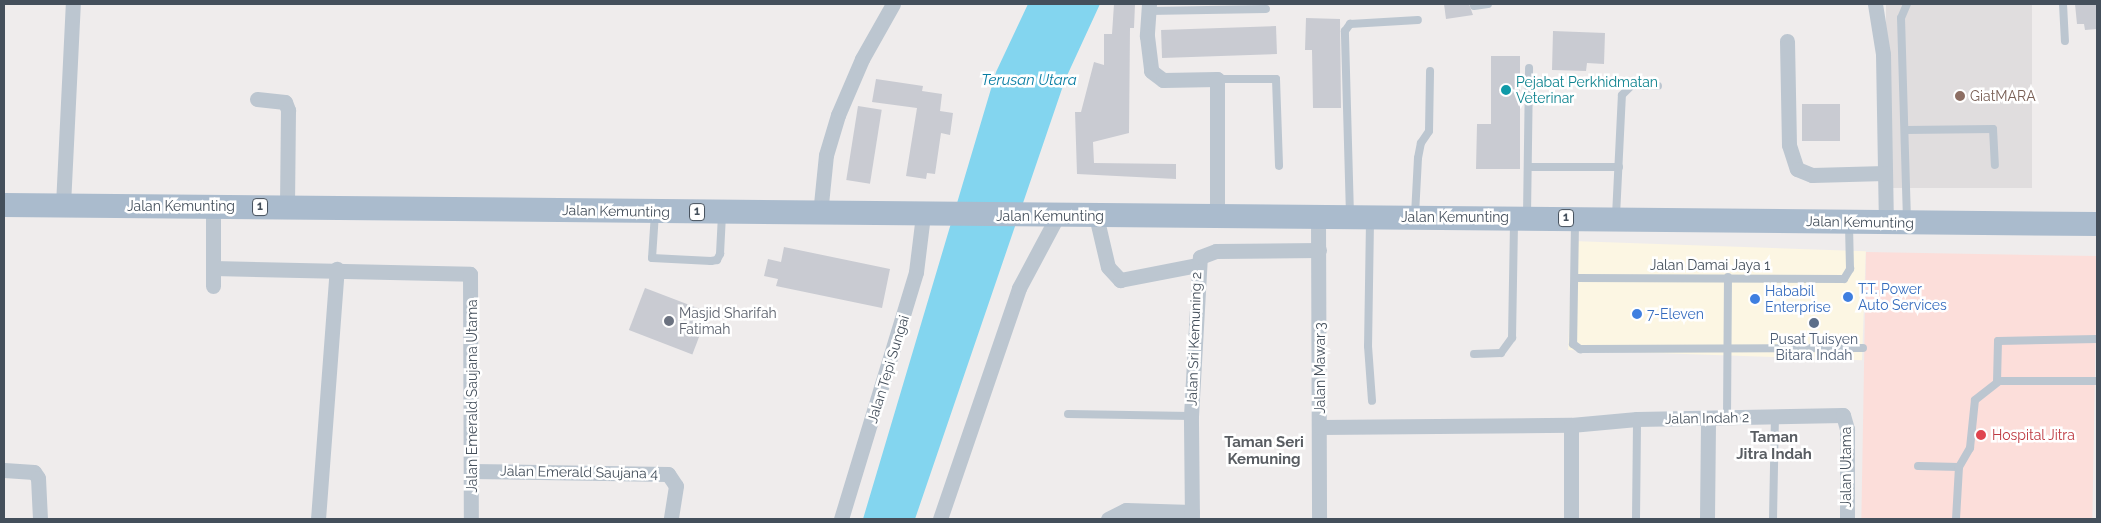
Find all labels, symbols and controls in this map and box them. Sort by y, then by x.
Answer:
water label: Terusan Utara [981,72,1077,90]
place label: Pejabat Perkhidmatan Veterinar [1516,74,1658,106]
marker: Pejabat Perkhidmatan Veterinar [1500,84,1512,96]
place label: GiatMARA [1970,88,2036,104]
marker: GiatMARA [1954,90,1966,102]
street label: Jalan Kemunting [127,198,235,214]
road number: 1 [251,198,269,216]
street label: Jalan Kemunting [562,202,670,220]
road number: 1 [688,202,706,222]
street label: Jalan Kemunting [996,208,1104,224]
road number: 1 [1557,208,1575,228]
street label: Jalan Kemunting [1401,209,1509,225]
street label: Jalan Kemunting [1806,213,1914,231]
street label: Jalan Damai Jaya 1 [1650,257,1770,273]
street label: Jalan Sri Kemuning 2 [1183,272,1205,406]
place label: T.T. Power Auto Services [1858,281,1947,314]
place label: Hababil Enterprise [1765,283,1831,316]
marker: T.T. Power Auto Services [1842,291,1854,303]
marker: Hababil Enterprise [1749,293,1761,305]
street label: Jalan Emerald Saujana Utama [464,299,480,493]
place label: Masjid Sharifah Fatimah [679,305,777,338]
place label: 7-Eleven [1647,306,1704,322]
marker: 7-Eleven [1631,308,1643,320]
street label: Jalan Tepi Sungai [864,313,912,425]
marker: Masjid Sharifah Fatimah [663,315,675,327]
marker: Pusat Tuisyen Bitara Indah [1808,317,1820,329]
street label: Jalan Mawar 3 [1312,322,1328,414]
place label: Pusat Tuisyen Bitara Indah [1770,331,1858,364]
street label: Jalan Indah 2 [1665,409,1749,427]
street label: Jalan Utama [1838,427,1854,507]
place label: Hospital Jitra [1992,427,2076,443]
district label: Taman Jitra Indah [1736,428,1812,463]
marker: Hospital Jitra [1974,428,1988,442]
district label: Taman Seri Kemuning [1224,433,1304,468]
street label: Jalan Emerald Saujana 4 [500,462,658,482]

